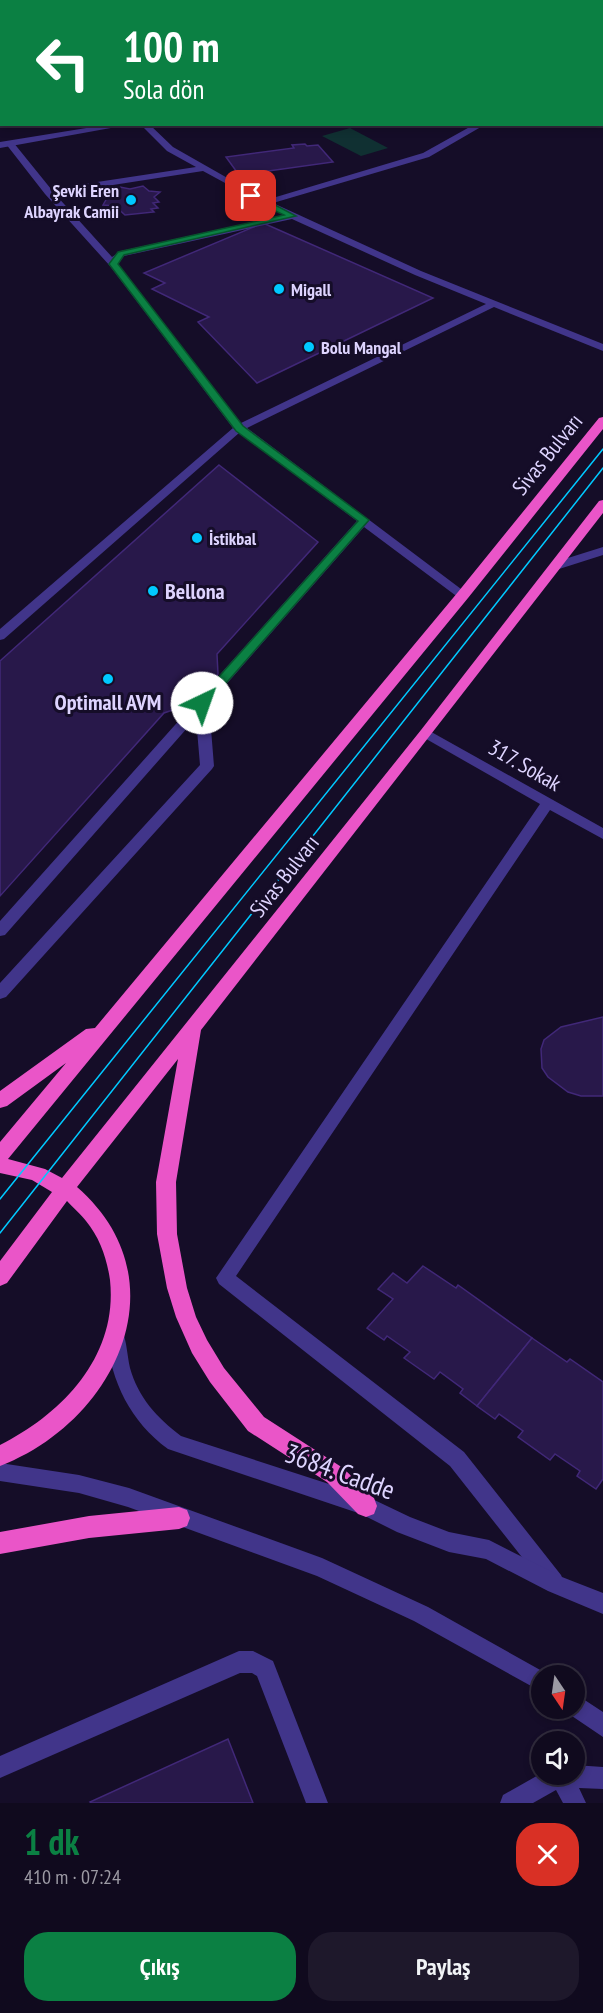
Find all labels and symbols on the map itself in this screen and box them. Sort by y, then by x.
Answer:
pin [225,170,276,221]
place label: Şevki Eren Albayrak Camii [23,179,119,223]
marker: Şevki Eren Albayrak Camii [124,193,138,207]
place label: Migall [291,278,332,301]
marker: Migall [272,282,286,296]
place label: Bolu Mangal [321,336,402,359]
marker: Bolu Mangal [302,340,316,354]
street label: Sivas Bulvarı [506,408,588,500]
place label: İstikbal [209,527,257,550]
marker: İstikbal [190,531,204,545]
place label: Bellona [165,577,225,605]
marker: Bellona [146,584,160,598]
position arrow [170,671,234,735]
marker: Optimall AVM [101,672,115,686]
place label: Optimall AVM [55,688,161,716]
street label: 317. Sokak [484,733,567,797]
street label: Sivas Bulvarı [243,829,325,923]
street label: 3684. Cadde [280,1435,400,1507]
north arrow [531,1665,585,1719]

